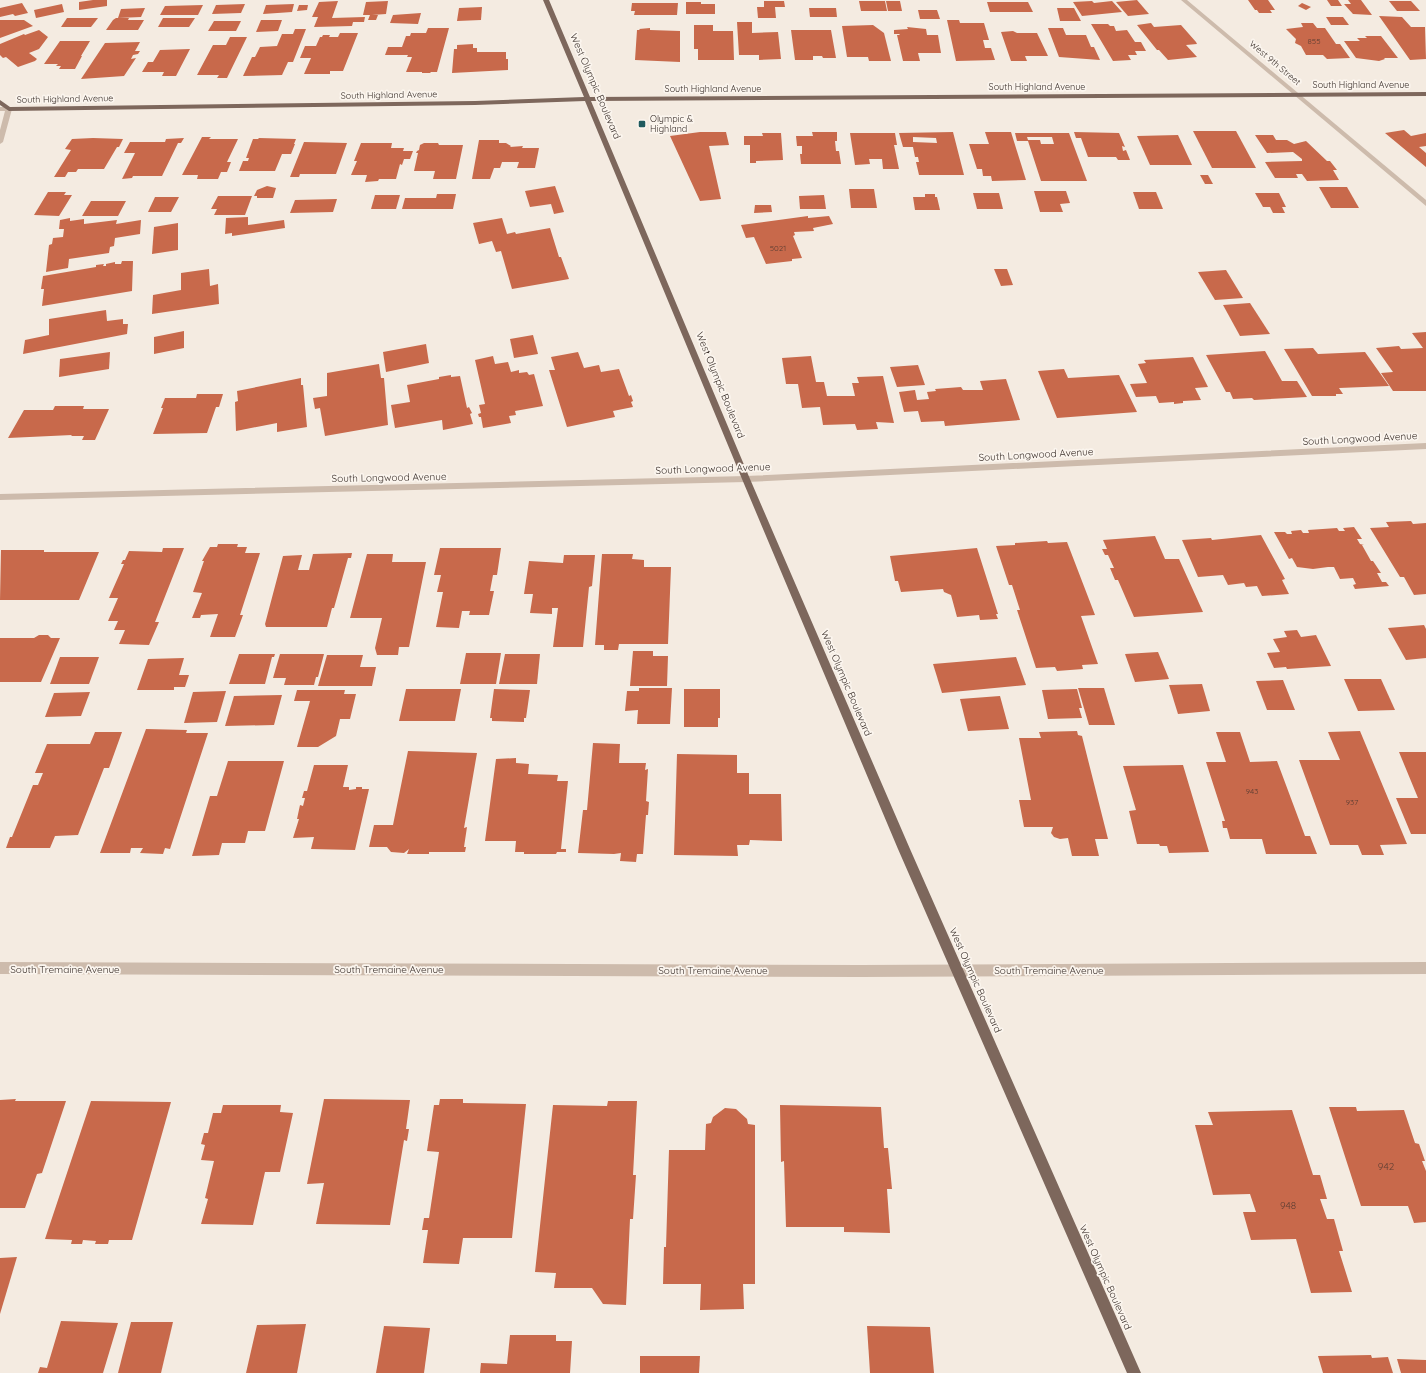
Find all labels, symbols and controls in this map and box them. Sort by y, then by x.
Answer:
street label: West Olympic Boulevard [567,31,624,141]
house number: 855 [1307,36,1321,46]
street label: West 9th Street [1247,38,1303,87]
street label: South Highland Avenue [1313,79,1409,90]
street label: South Highland Avenue [989,81,1085,92]
street label: South Highland Avenue [665,83,761,94]
street label: South Highland Avenue [341,88,437,101]
street label: South Highland Avenue [17,92,113,105]
place label: Olympic & Highland [650,113,693,134]
marker: Olympic & Highland [637,119,647,129]
house number: 5021 [770,243,786,253]
street label: West Olympic Boulevard [693,330,748,440]
street label: South Longwood Avenue [1302,429,1418,448]
street label: South Longwood Avenue [978,445,1094,464]
street label: South Longwood Avenue [655,460,771,477]
street label: South Longwood Avenue [331,470,447,485]
street label: West Olympic Boulevard [818,628,875,738]
house number: 943 [1246,786,1258,796]
house number: 937 [1346,797,1358,807]
street label: West Olympic Boulevard [946,926,1005,1035]
street label: South Tremaine Avenue [10,963,120,976]
street label: South Tremaine Avenue [334,963,444,976]
street label: South Tremaine Avenue [658,964,768,977]
street label: South Tremaine Avenue [994,964,1104,977]
house number: 942 [1378,1160,1395,1173]
house number: 948 [1280,1199,1296,1212]
street label: West Olympic Boulevard [1076,1223,1135,1332]

